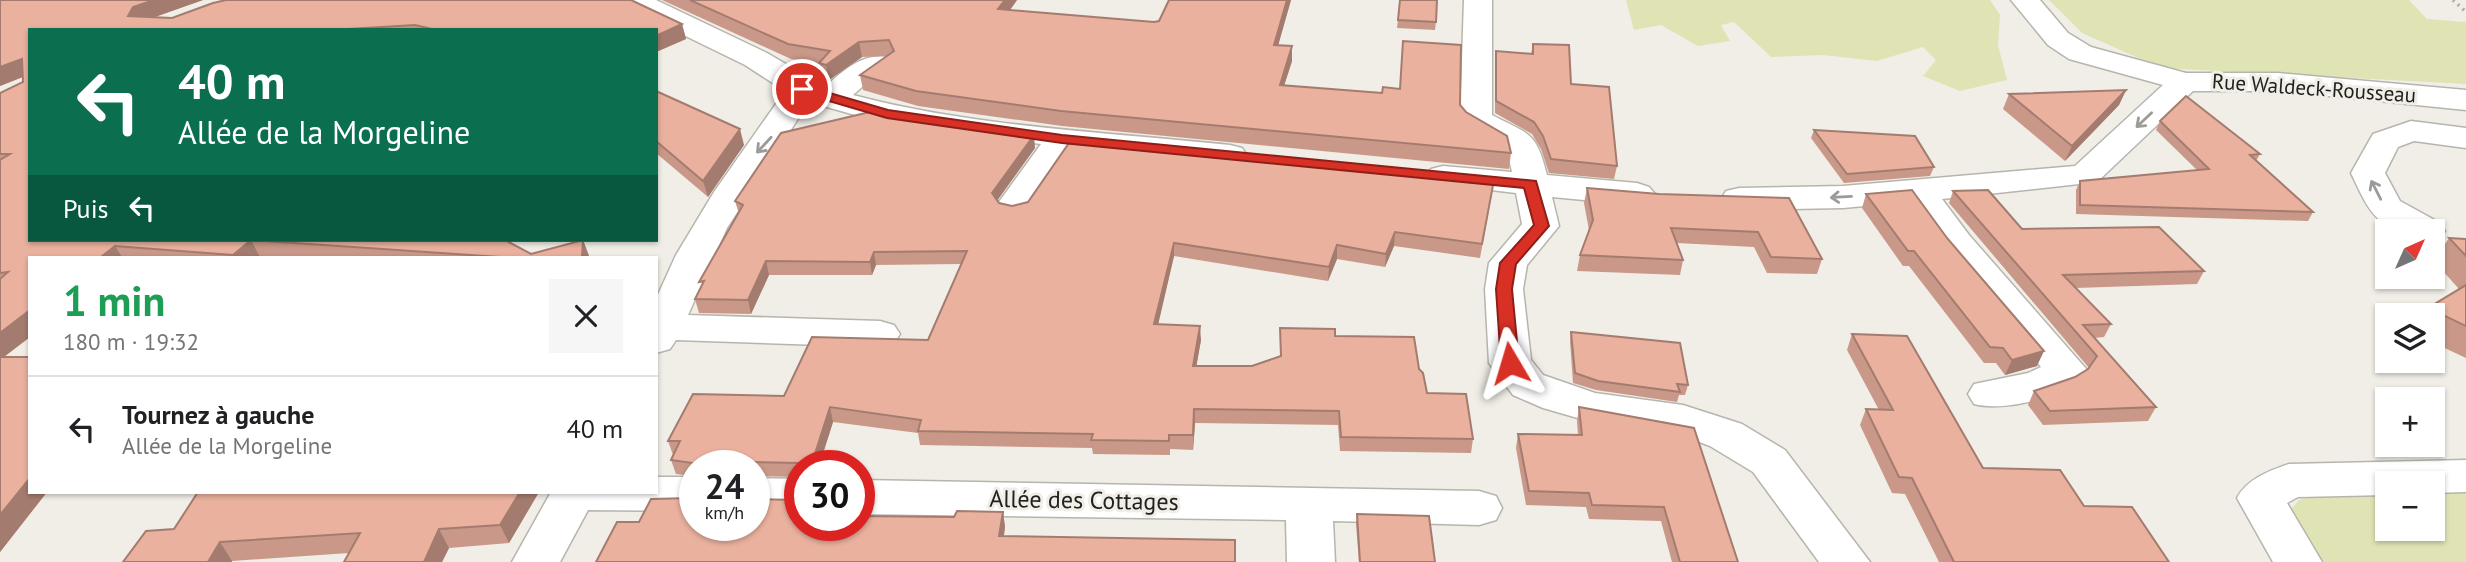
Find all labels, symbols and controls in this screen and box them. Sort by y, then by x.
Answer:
text: 40 m [178,49,285,113]
icon: left [63,56,154,147]
pin [772,59,832,119]
street label: Rue Waldeck-Rousseau [2211,67,2417,109]
icon: arrive [783,70,821,108]
text: Allée de la Morgeline [178,111,470,153]
one-way arrow [2136,111,2153,128]
one-way arrow [755,136,772,153]
one-way arrow [2369,180,2382,201]
icon: left [123,189,161,227]
one-way arrow [1830,191,1853,204]
text: Puis [63,192,109,225]
north arrow [2375,219,2445,289]
map controls [2375,219,2445,541]
text: 1 min [63,273,165,328]
button: close [549,279,623,353]
button: layers [2375,303,2445,373]
position arrow [1473,326,1547,400]
text: 180 m · 19:32 [63,327,199,356]
button: + [2375,387,2445,457]
text: Tournez à gauche [122,398,314,431]
icon: left [63,410,101,448]
text: 40 m [567,412,623,445]
text: Allée de la Morgeline [122,431,332,460]
speed limit sign: 30 [784,450,875,541]
text: 24 [705,463,744,509]
button: − [2375,471,2445,541]
street label: Allée des Cottages [989,483,1179,517]
text: km/h [705,501,744,524]

